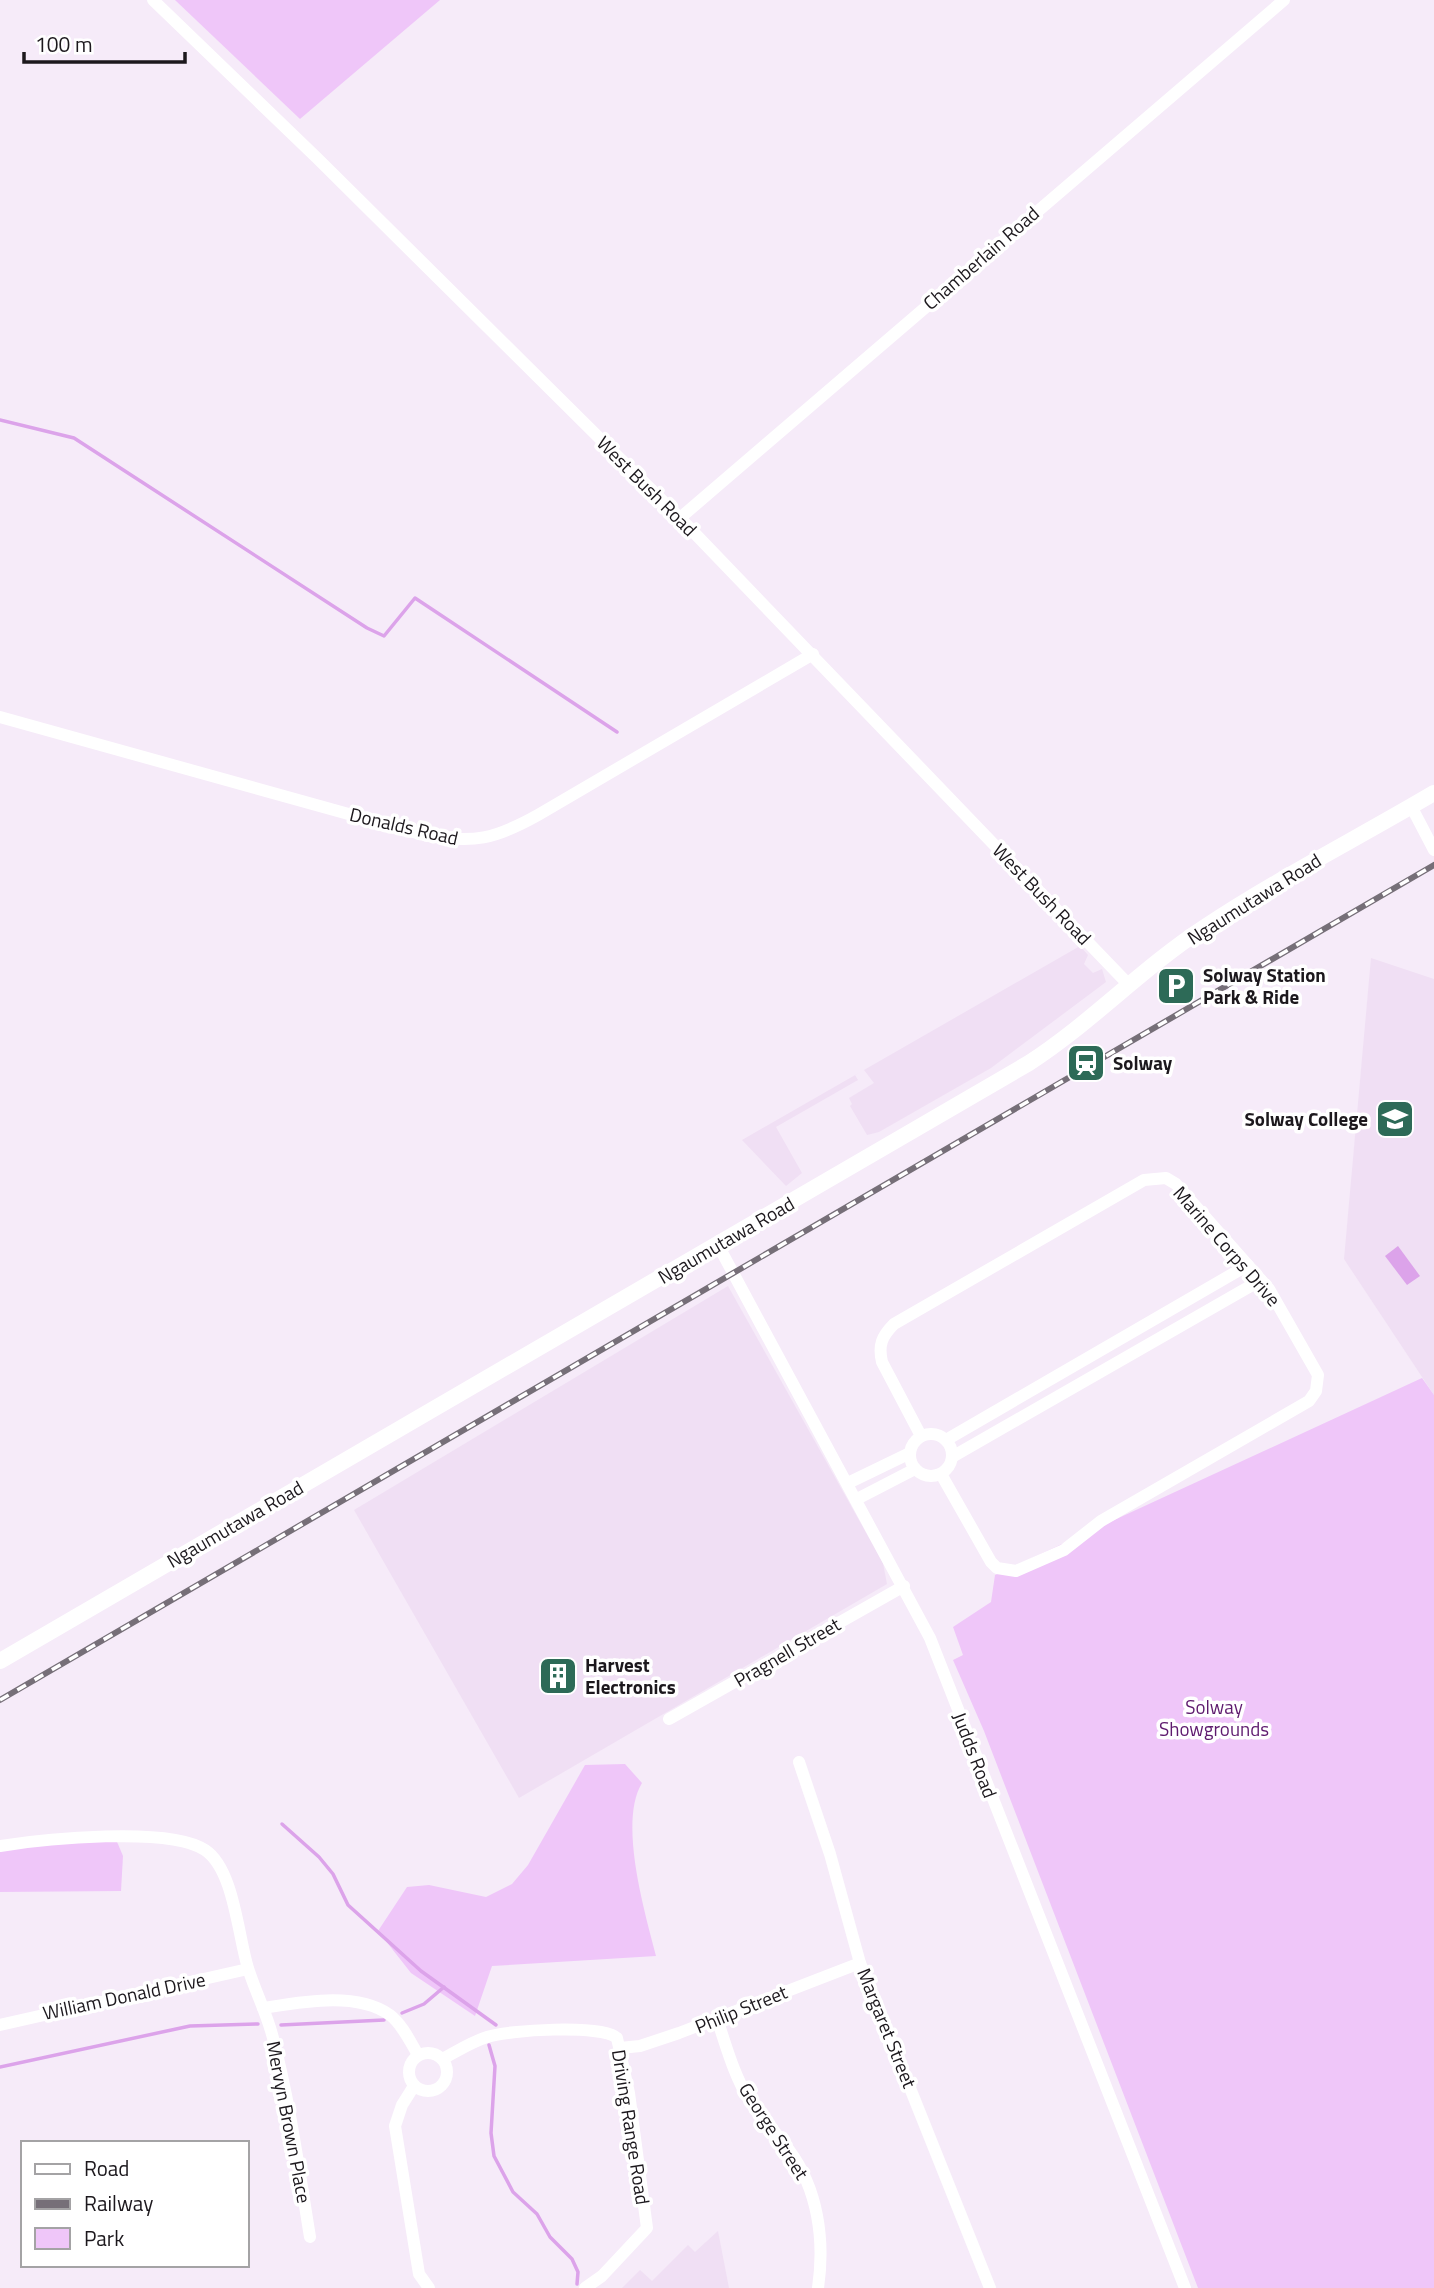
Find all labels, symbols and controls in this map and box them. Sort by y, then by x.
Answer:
scale bar [24,21,186,65]
text: 100 m [35,28,92,60]
street label: Chamberlain Road [916,199,1045,316]
street label: West Bush Road [590,429,704,543]
street label: Donalds Road [347,799,461,852]
street label: West Bush Road [986,836,1099,951]
street label: Ngaumutawa Road [1181,846,1326,952]
place label: Solway Station Park & Ride [1203,960,1326,1011]
parking icon: Solway Station Park & Ride [1155,965,1197,1007]
station icon: Solway [1065,1042,1107,1084]
place label: Solway [1113,1048,1173,1077]
school or university icon: Solway College [1374,1098,1416,1140]
place label: Solway College [1244,1104,1368,1133]
street label: Marine Corps Drive [1167,1179,1288,1312]
street label: Ngaumutawa Road [652,1189,799,1290]
street label: Ngaumutawa Road [161,1473,308,1574]
street label: Pragnell Street [728,1609,846,1694]
place label: Harvest Electronics [585,1650,676,1701]
building icon: Harvest Electronics [537,1655,579,1697]
park label: Solway Showgrounds [1159,1692,1269,1743]
street label: Judds Road [946,1708,1005,1802]
street label: William Donald Drive [40,1964,208,2027]
street label: Margaret Street [850,1964,925,2092]
street label: Philip Street [690,1977,792,2040]
street label: Mervyn Brown Place [260,2038,319,2205]
street label: Driving Range Road [605,2047,658,2206]
street label: George Street [732,2077,817,2185]
legend [21,2141,248,2267]
text: Road [84,2152,129,2184]
text: Railway [84,2187,153,2219]
text: Park [84,2222,124,2254]

